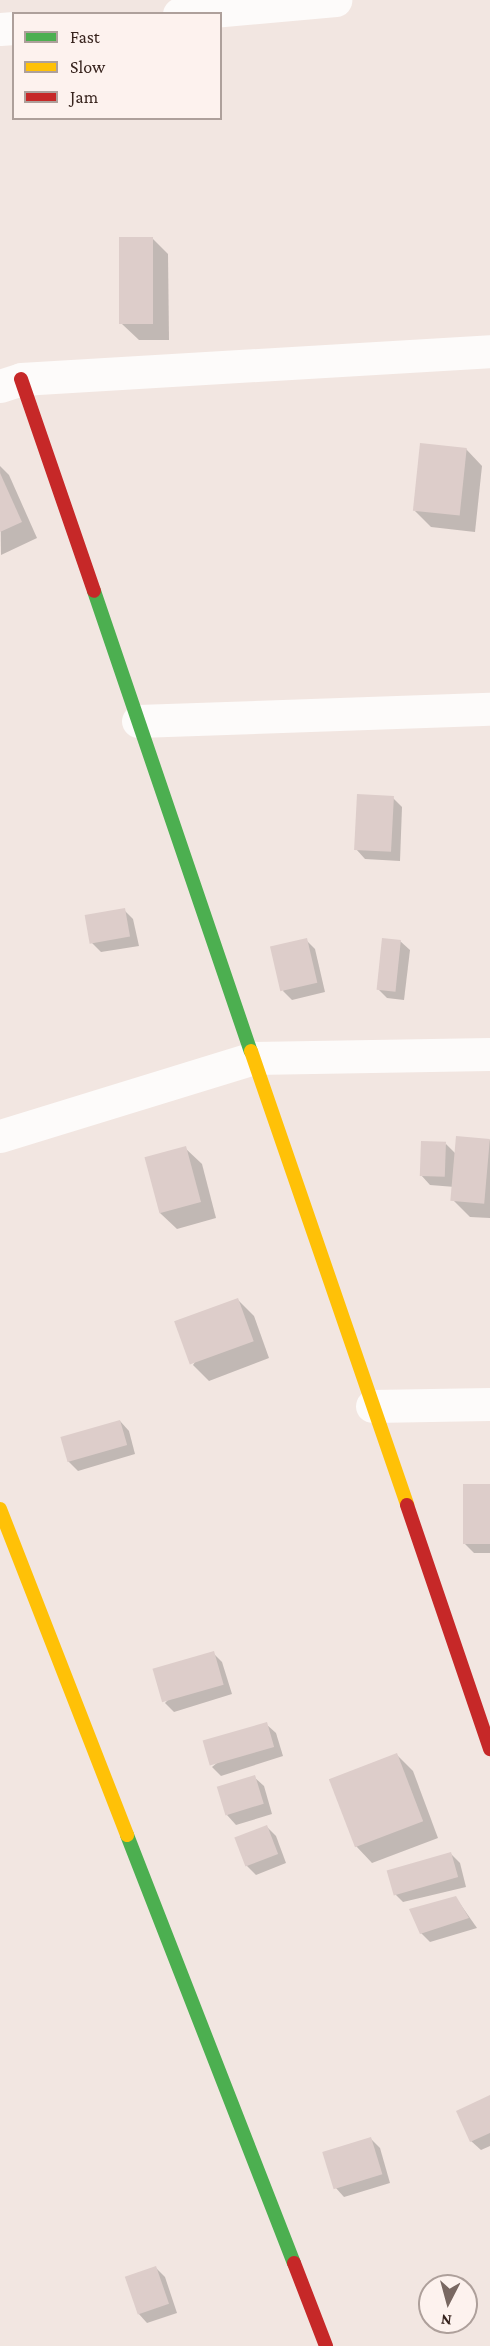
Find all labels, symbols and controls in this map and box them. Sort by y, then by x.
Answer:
legend [12,12,222,120]
text: Fast [70,27,100,47]
text: Slow [70,57,105,77]
text: Jam [70,87,98,107]
north arrow [418,2274,478,2334]
text: N [440,2311,453,2329]

